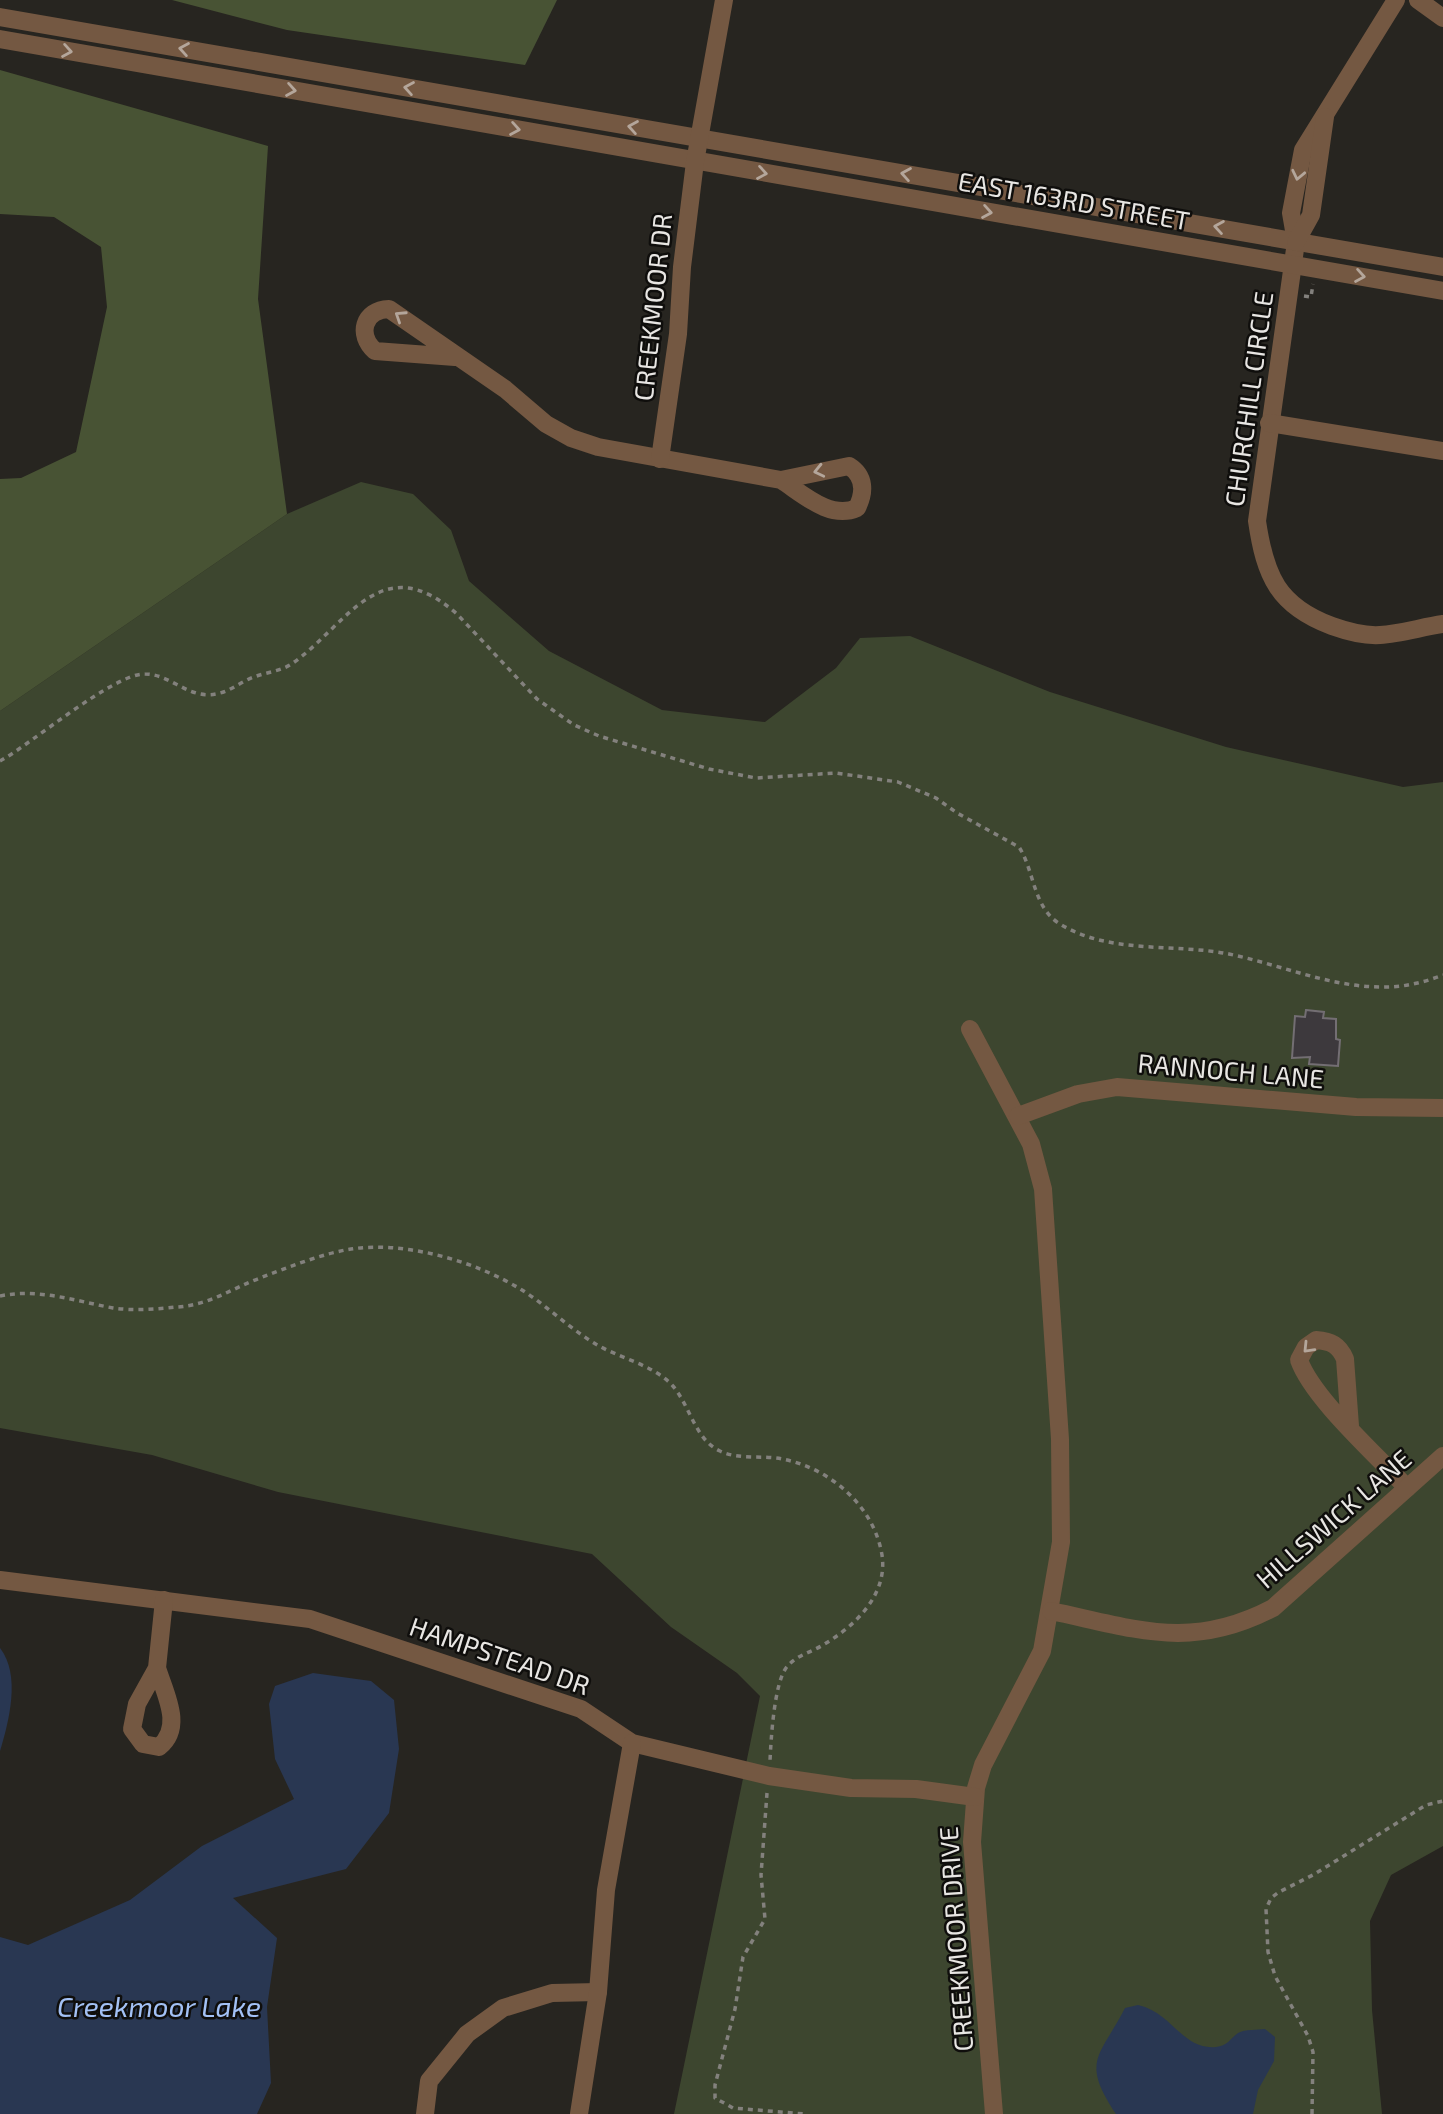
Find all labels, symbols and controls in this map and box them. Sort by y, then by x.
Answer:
one-way arrow [179,42,190,57]
one-way arrow [61,43,73,58]
one-way arrow [403,81,415,96]
one-way arrow [285,82,297,97]
one-way arrow [627,120,639,135]
one-way arrow [510,121,521,136]
street label: EAST 163RD STREET [956,164,1192,236]
one-way arrow [756,165,768,180]
one-way arrow [900,167,912,182]
one-way arrow [1291,169,1306,181]
one-way arrow [981,203,993,218]
street label: CREEKMOOR DR [627,212,677,402]
one-way arrow [1213,220,1225,235]
one-way arrow [1354,268,1366,283]
street label: CHURCHILL CIRCLE [1218,289,1278,509]
one-way arrow [395,312,408,324]
one-way arrow [813,463,825,477]
street label: RANNOCH LANE [1137,1046,1325,1094]
one-way arrow [1304,1340,1316,1353]
street label: HILLSWICK LANE [1249,1442,1417,1594]
street label: HAMPSTEAD DR [406,1610,594,1700]
street label: CREEKMOOR DRIVE [932,1826,978,2052]
water label: Creekmoor Lake [57,1989,261,2023]

